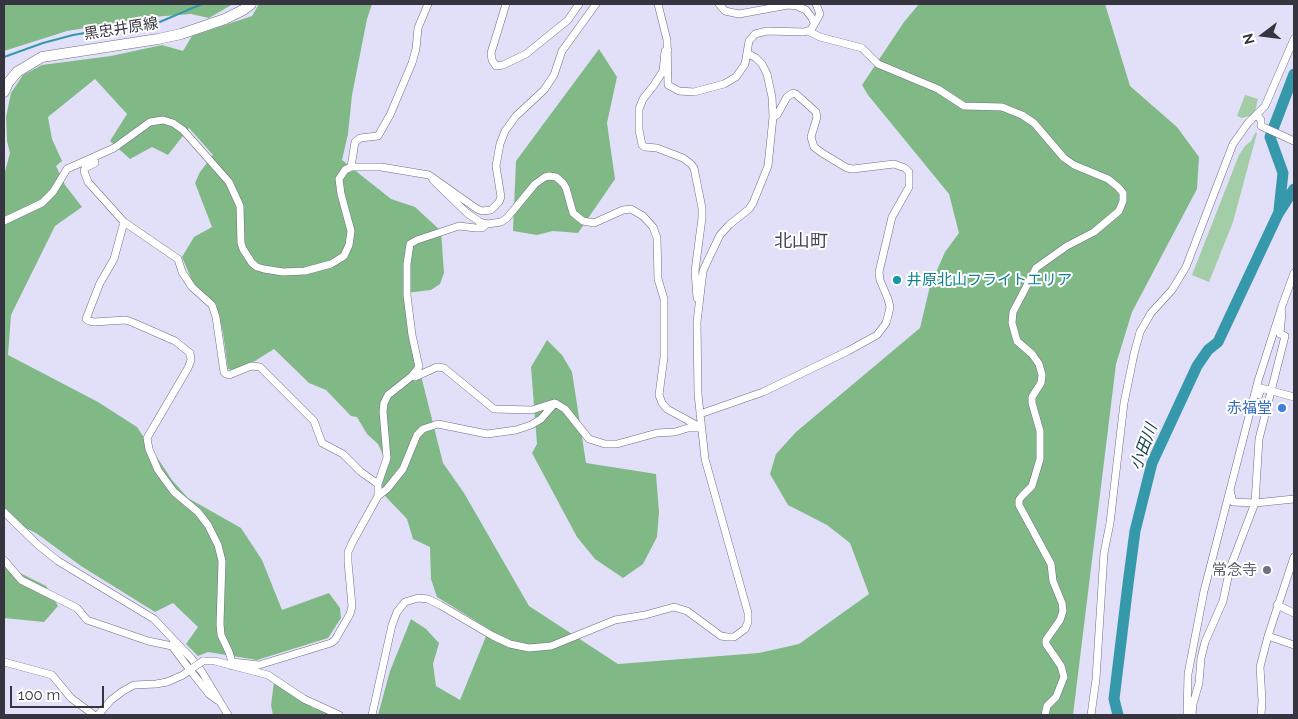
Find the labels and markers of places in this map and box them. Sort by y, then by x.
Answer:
place label: 井原北山フライトエリア [907,271,1072,289]
marker: 井原北山フライトエリア [891,274,903,286]
place label: 赤福堂 [1227,399,1272,417]
marker: 赤福堂 [1276,402,1288,414]
place label: 常念寺 [1212,561,1257,579]
marker: 常念寺 [1261,564,1273,576]

